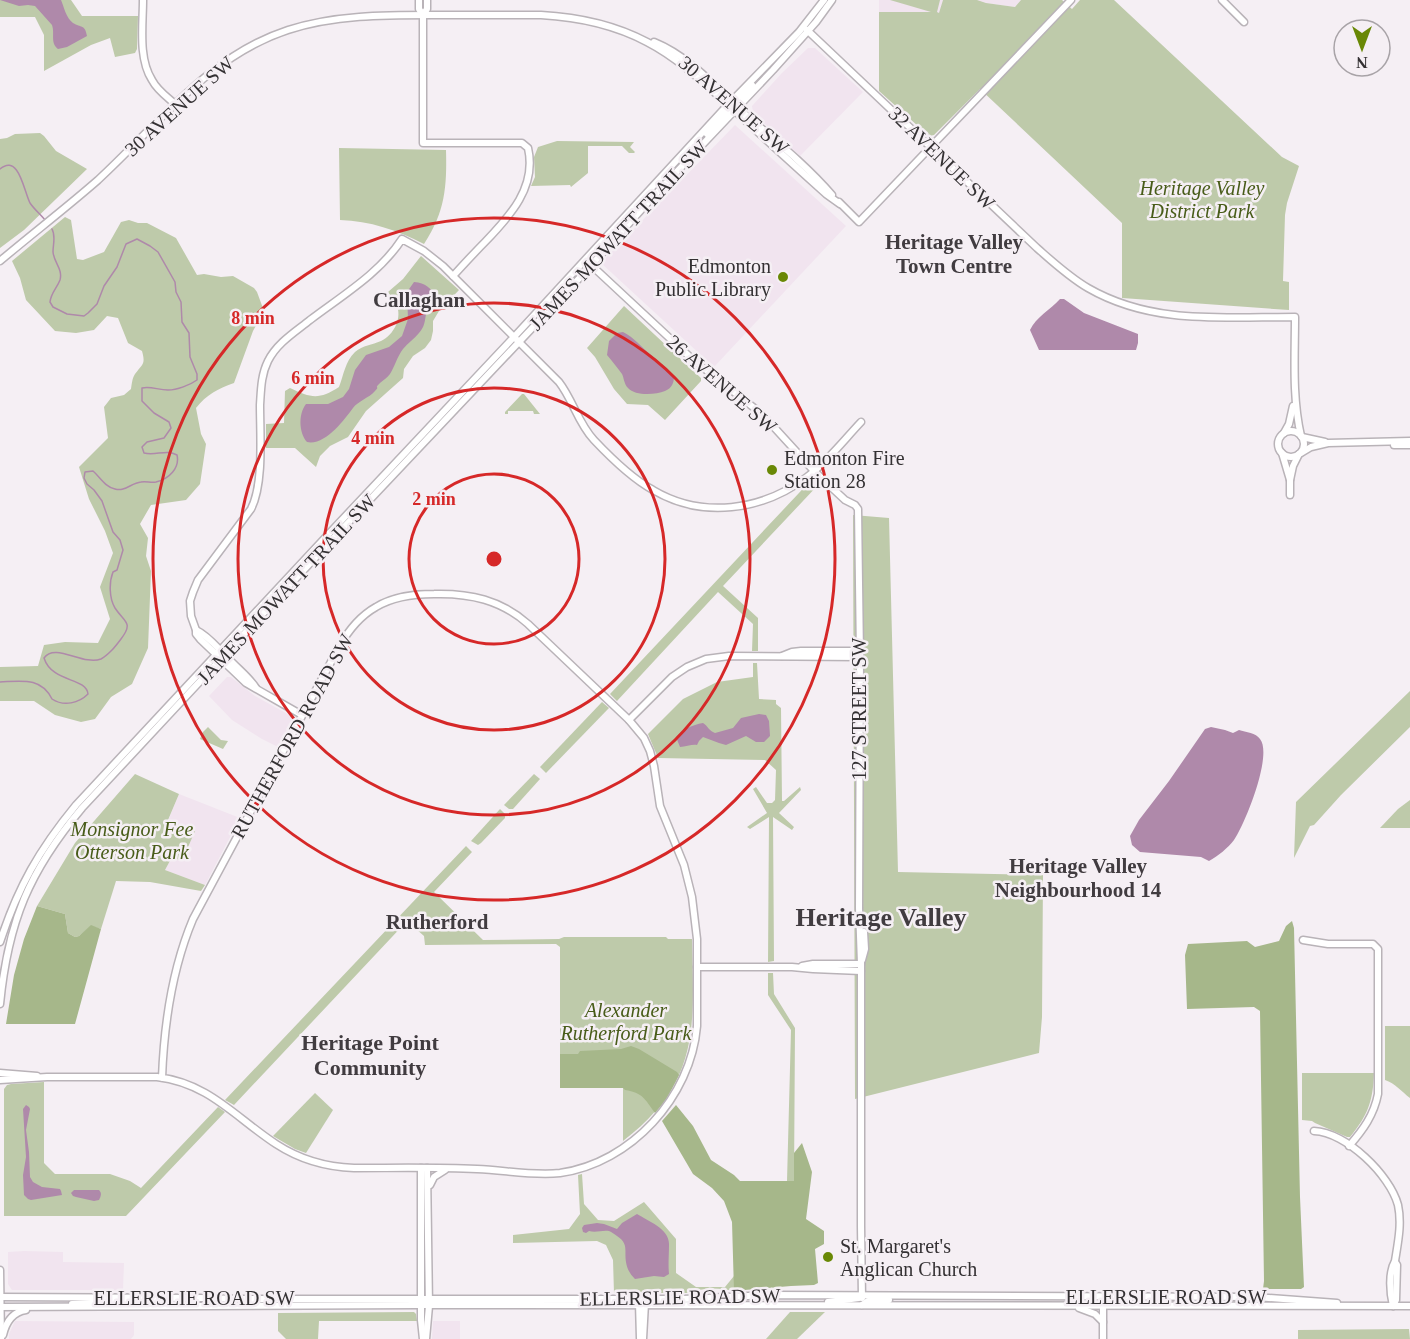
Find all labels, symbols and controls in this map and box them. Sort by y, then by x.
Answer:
north arrow [1332,18,1392,78]
street label: 30 AVENUE SW [120,51,238,161]
street label: 30 AVENUE SW [675,51,794,159]
text: N [1356,54,1368,71]
street label: 32 AVENUE SW [885,102,1000,214]
street label: JAMES MOWATT TRAIL SW [524,136,712,334]
park label: Heritage Valley District Park [1139,177,1265,222]
district label: Heritage Valley Town Centre [885,230,1024,278]
place label: Edmonton Public Library [655,255,771,301]
marker: Edmonton Public Library [776,270,790,284]
district label: Callaghan [373,288,465,312]
text: 8 min [231,308,275,328]
street label: 26 AVENUE SW [663,330,782,438]
text: 6 min [291,368,335,388]
text: 4 min [351,428,395,448]
place label: Edmonton Fire Station 28 [784,447,905,492]
marker: Edmonton Fire Station 28 [765,463,779,477]
text: 2 min [412,489,456,509]
street label: JAMES MOWATT TRAIL SW [192,490,380,688]
centre of rings [484,549,504,569]
street label: RUTHERFORD ROAD SW [227,630,357,842]
street label: 127 STREET SW [848,637,870,780]
park label: Monsignor Fee Otterson Park [70,818,193,863]
district label: Heritage Valley Neighbourhood 14 [995,854,1162,902]
district label: Heritage Valley [795,903,967,932]
district label: Rutherford [386,910,489,934]
park label: Alexander Rutherford Park [560,999,693,1045]
district label: Heritage Point Community [301,1030,439,1080]
place label: St. Margaret's Anglican Church [840,1235,977,1281]
marker: St. Margaret's Anglican Church [821,1250,835,1264]
street label: ELLERSLIE ROAD SW [579,1284,781,1310]
street label: ELLERSLIE ROAD SW [1065,1286,1267,1308]
street label: ELLERSLIE ROAD SW [93,1287,295,1309]

